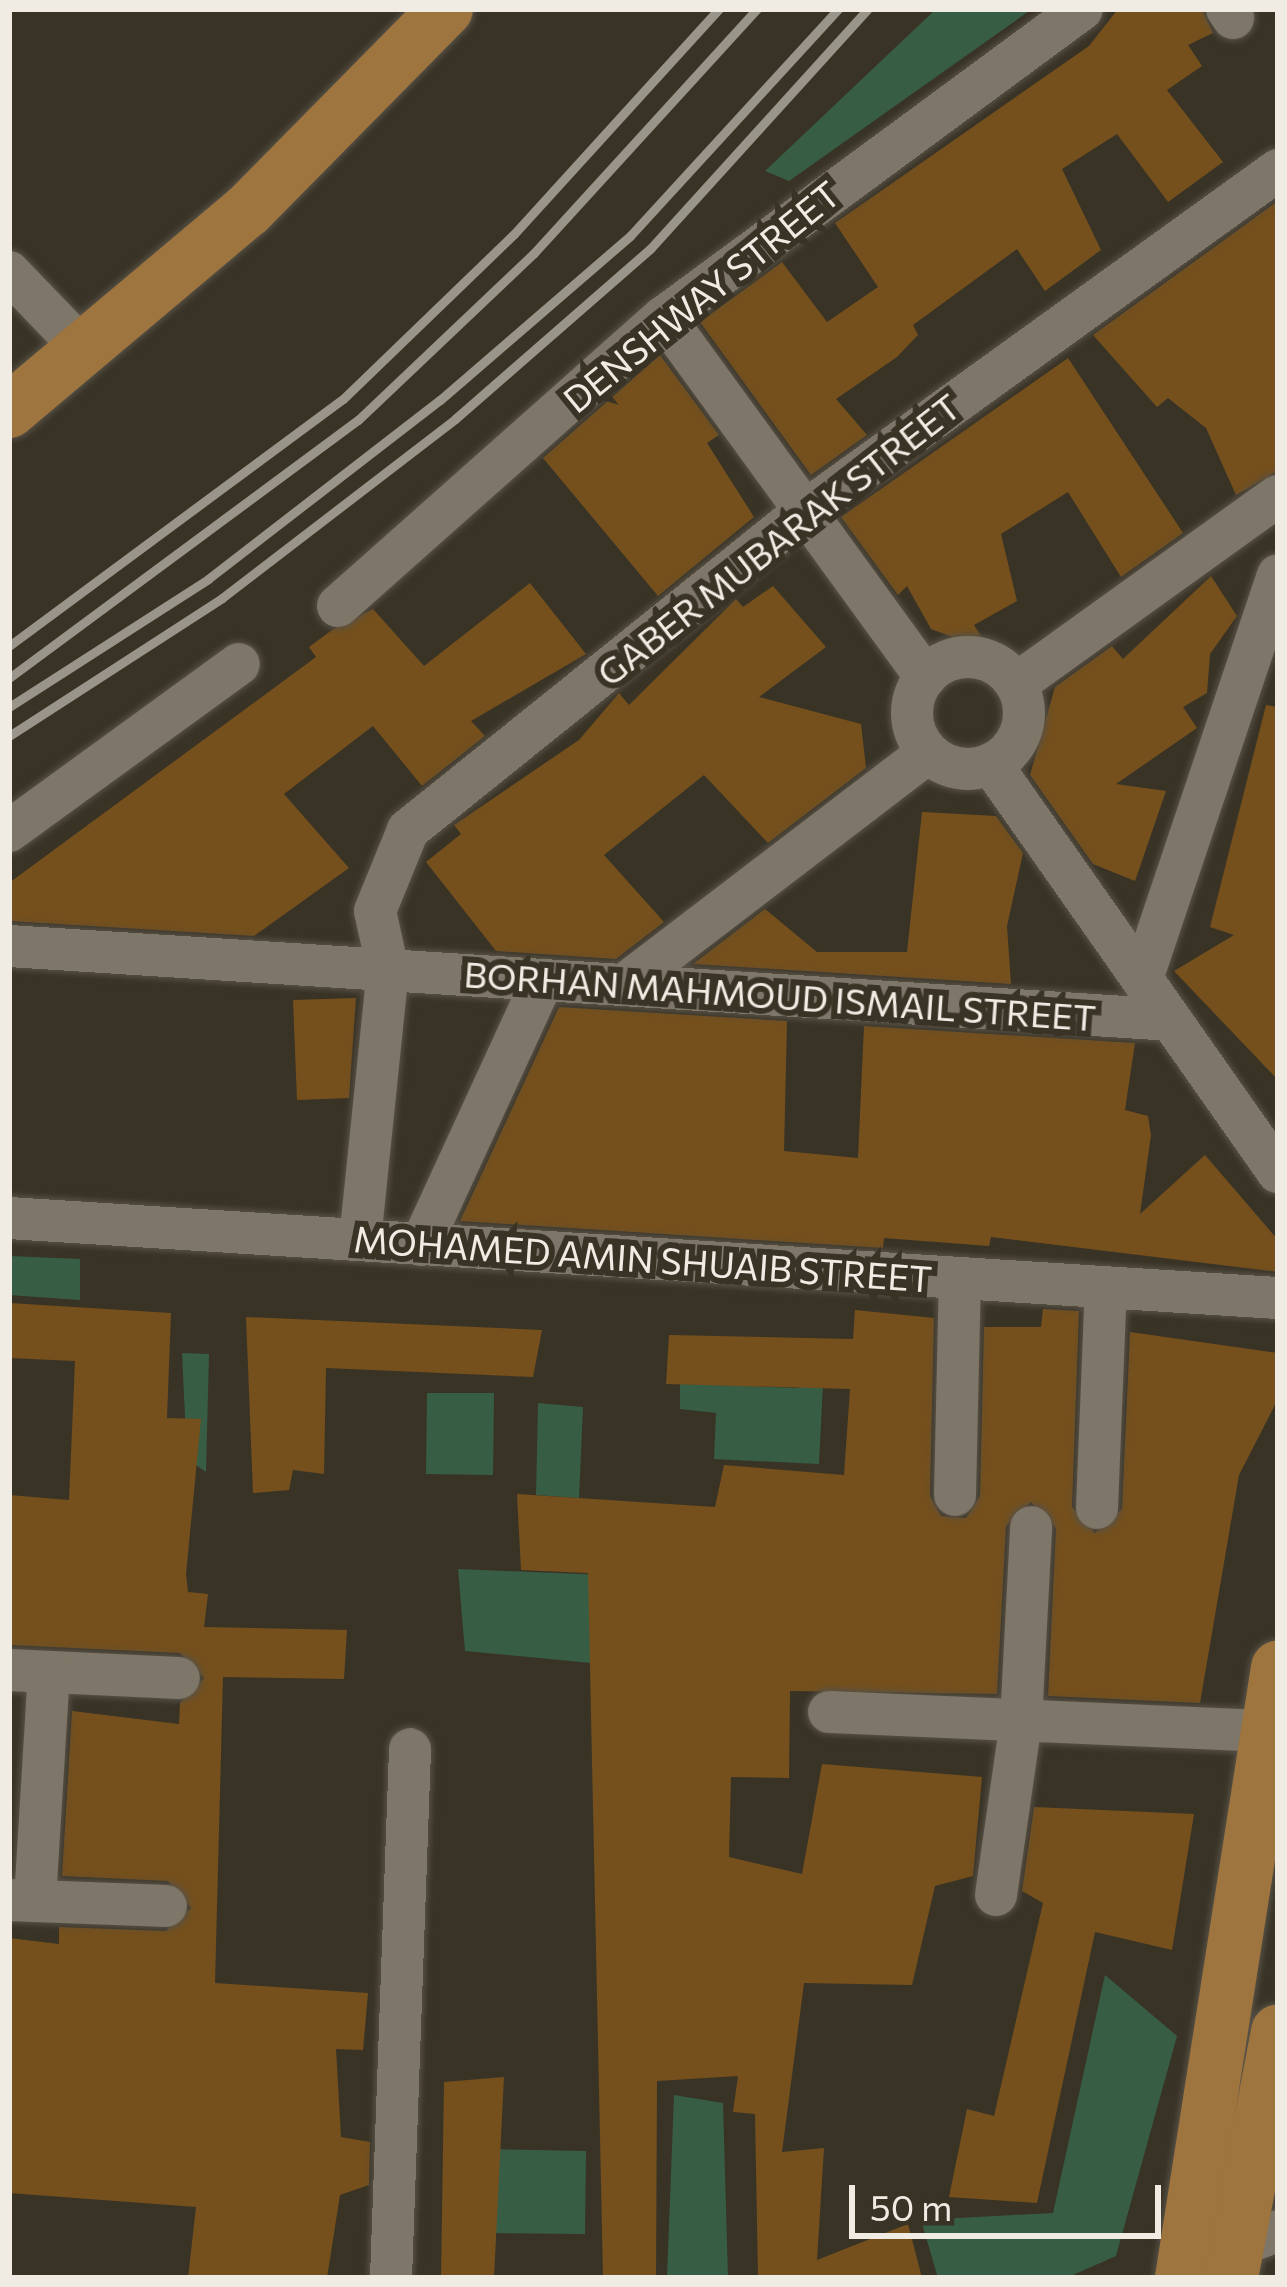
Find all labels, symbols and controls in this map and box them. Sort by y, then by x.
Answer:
street label: DENSHWAY STREET [554,171,848,421]
street label: GABER MUBARAK STREET [588,384,968,694]
street label: BORHAN MAHMOUD ISMAIL STREET [462,951,1098,1039]
street label: MOHAMED AMIN SHUAIB STREET [352,1216,934,1300]
scale bar [855,2161,1167,2235]
text: 50 m [870,2184,952,2228]

